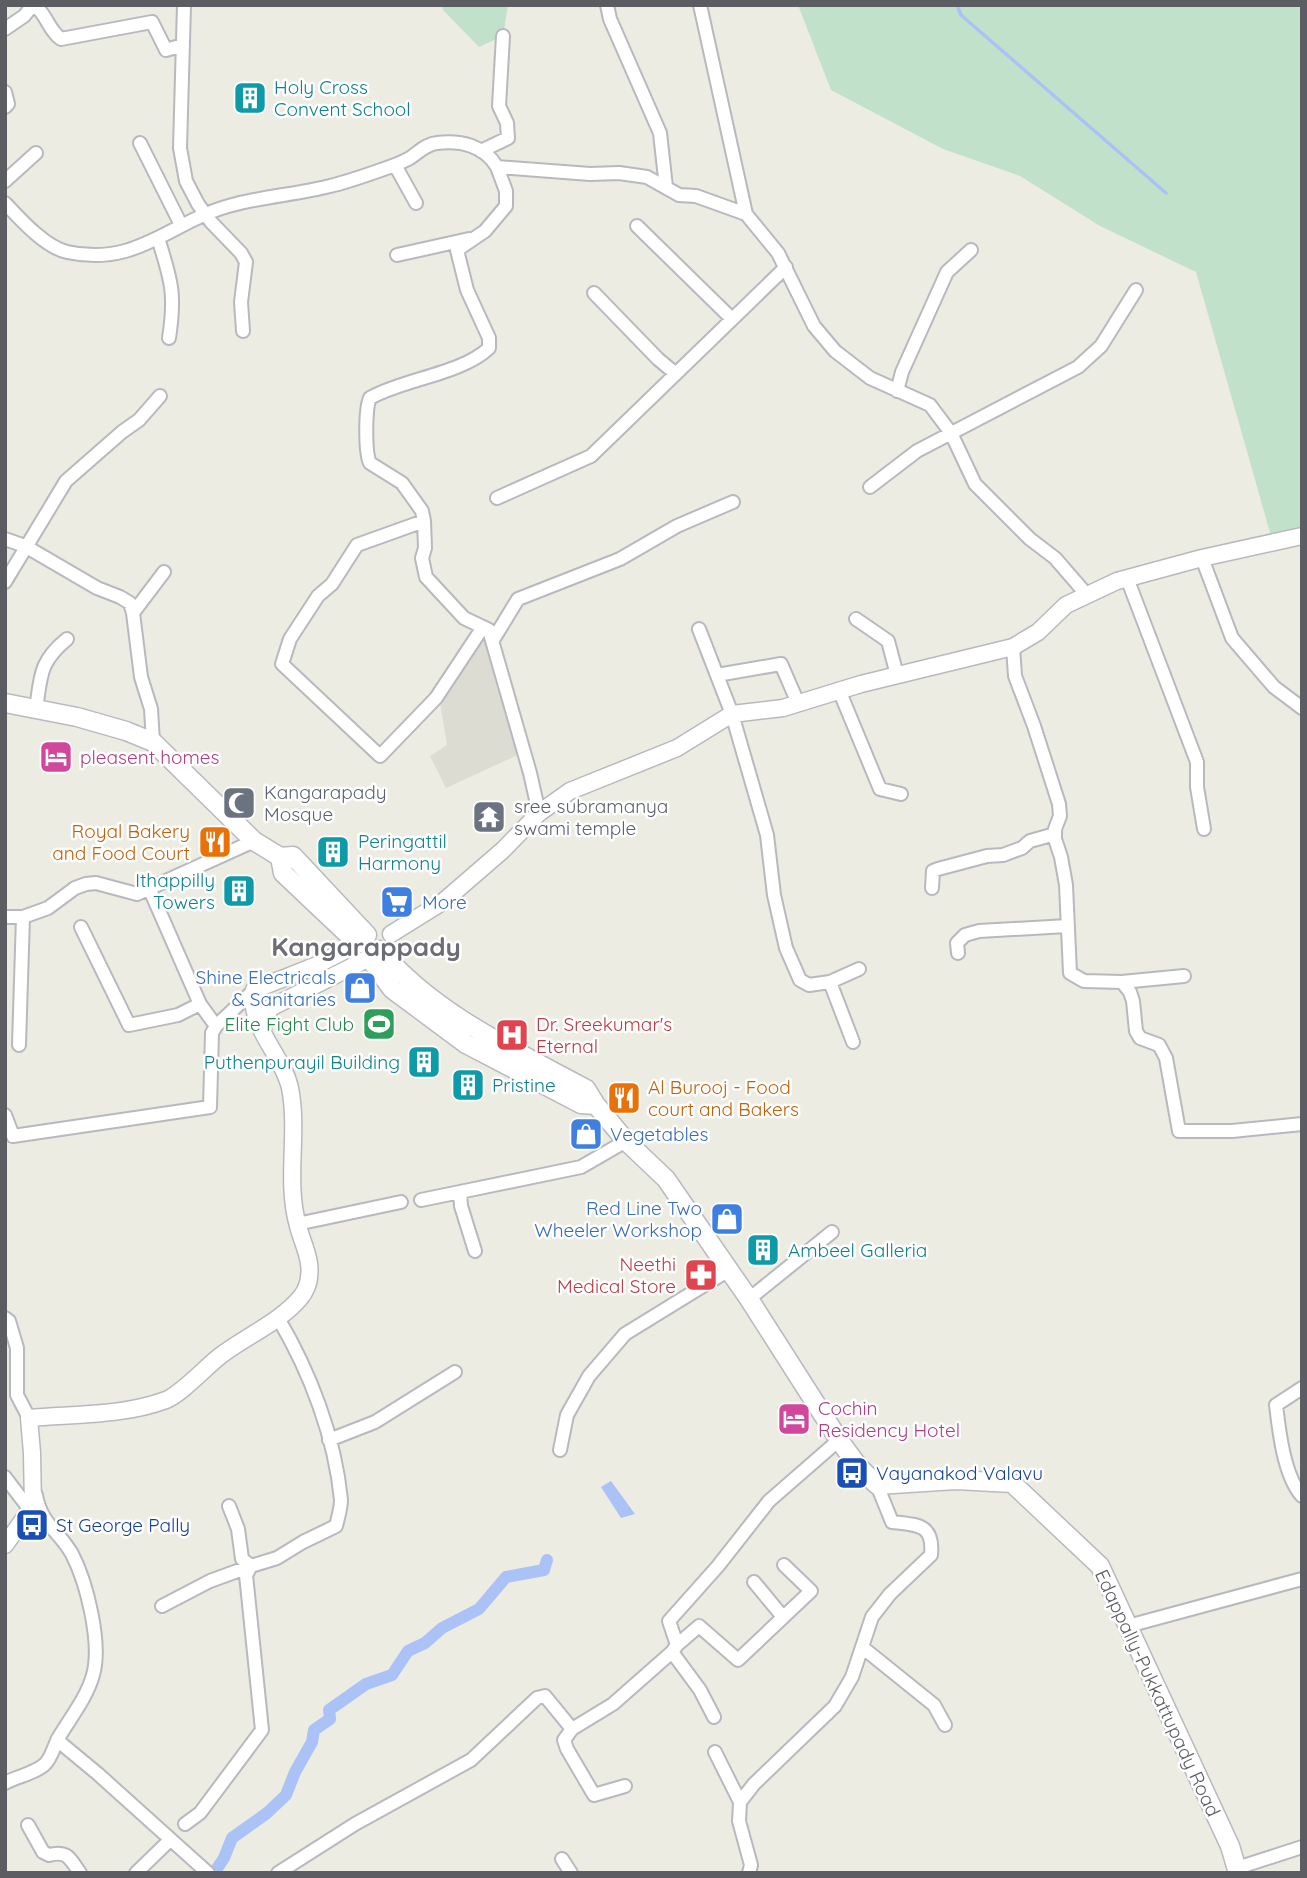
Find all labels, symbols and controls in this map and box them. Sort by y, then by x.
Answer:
place label: Holy Cross Convent School [274,75,411,121]
building icon: Holy Cross Convent School [231,79,269,117]
hotel icon: pleasent homes [37,738,75,776]
place label: pleasent homes [80,745,220,769]
place label: Kangarapady Mosque [264,780,387,826]
mosque icon: Kangarapady Mosque [220,784,258,822]
place label: sree subramanya swami temple [514,794,668,840]
temple icon: sree subramanya swami temple [470,798,508,836]
place label: Royal Bakery and Food Court [52,819,190,865]
restaurant icon: Royal Bakery and Food Court [196,823,234,861]
place label: Peringattil Harmony [358,829,447,875]
building icon: Peringattil Harmony [314,833,352,871]
place label: Ithappilly Towers [135,868,215,914]
building icon: Ithappilly Towers [220,872,258,910]
supermarket icon: More [378,883,416,921]
place label: More [422,890,467,914]
district label: Kangarappady [271,930,461,963]
place label: Shine Electricals & Sanitaries [196,965,336,1011]
shop icon: Shine Electricals & Sanitaries [341,969,379,1007]
sports icon: Elite Fight Club [360,1005,398,1043]
place label: Elite Fight Club [224,1012,354,1036]
place label: Dr. Sreekumar's Eternal [536,1012,672,1058]
hospital icon: Dr. Sreekumar's Eternal [493,1016,531,1054]
building icon: Puthenpurayil Building [405,1043,443,1081]
place label: Puthenpurayil Building [204,1050,400,1074]
building icon: Pristine [449,1066,487,1104]
place label: Pristine [492,1073,556,1097]
place label: Al Burooj - Food court and Bakers [648,1075,799,1121]
restaurant icon: Al Burooj - Food court and Bakers [605,1079,643,1117]
shop icon: Vegetables [567,1115,605,1153]
place label: Vegetables [610,1122,708,1146]
place label: Red Line Two Wheeler Workshop [534,1196,702,1242]
shop icon: Red Line Two Wheeler Workshop [708,1200,746,1238]
building icon: Ambeel Galleria [744,1231,782,1269]
place label: Ambeel Galleria [788,1238,927,1262]
place label: Neethi Medical Store [557,1252,676,1298]
pharmacy icon: Neethi Medical Store [682,1256,720,1294]
place label: Cochin Residency Hotel [818,1396,960,1442]
hotel icon: Cochin Residency Hotel [775,1400,813,1438]
bus stop icon: Vayanakod Valavu [833,1454,871,1492]
place label: Vayanakod Valavu [876,1461,1043,1485]
bus stop icon: St George Pally [13,1506,51,1544]
place label: St George Pally [56,1513,190,1537]
street label: Edappally-Pukkattupady Road [1090,1566,1226,1820]

